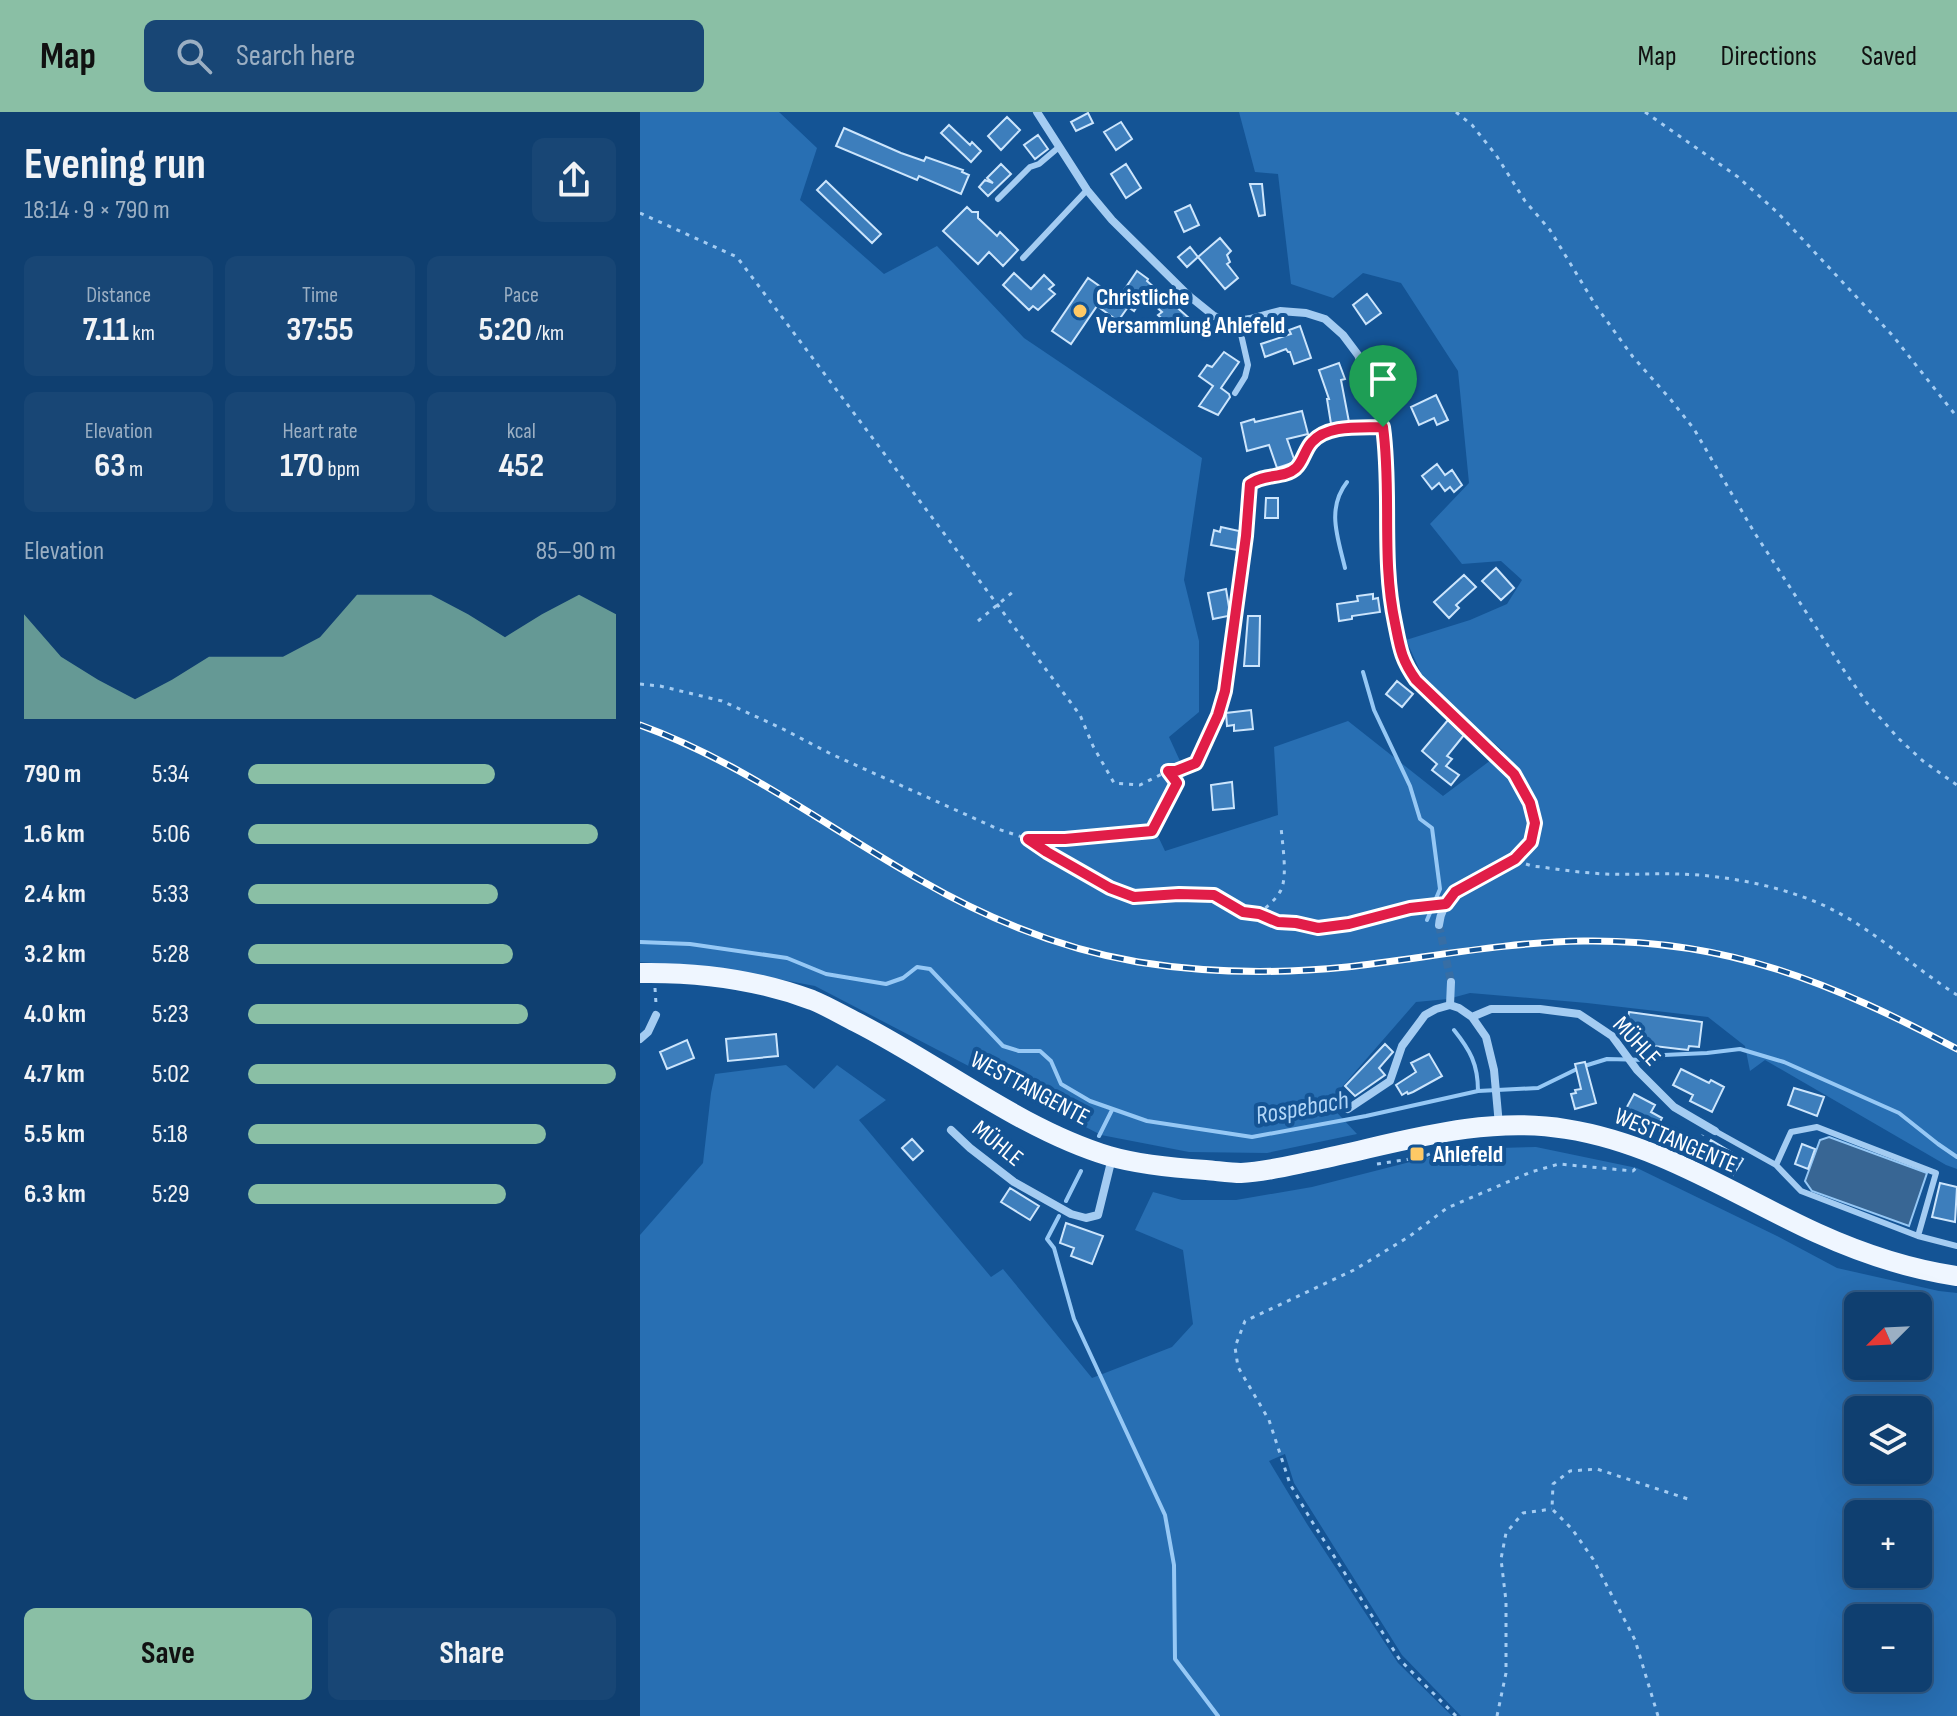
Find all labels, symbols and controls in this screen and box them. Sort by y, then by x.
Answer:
search box [144,20,704,92]
text: Map [40,34,96,79]
icon: search [172,34,216,78]
text: Search here [236,38,355,74]
text: Map [1638,40,1677,73]
text: Directions [1721,40,1817,73]
text: Saved [1861,40,1917,73]
text: Evening run [24,138,206,191]
button: share [532,138,616,222]
text: 18:14 · 9 × 790 m [24,195,170,226]
text: Distance [86,282,151,309]
text: Time [302,282,338,309]
text: Pace [504,282,539,309]
place label: Christliche Versammlung Ahlefeld [1096,283,1285,340]
marker: Christliche Versammlung Ahlefeld [1071,302,1089,320]
text: 7.11 [82,309,129,350]
text: 37:55 [286,309,354,350]
text: 5:20 [478,309,532,350]
text: km [129,320,155,347]
text: /km [532,320,564,347]
pin [1349,345,1417,427]
icon: arrive [1361,357,1405,401]
text: Elevation [85,418,153,445]
text: Heart rate [282,418,358,445]
text: kcal [507,418,536,445]
text: 63 [94,445,125,486]
text: 170 [280,445,324,486]
text: 452 [498,445,544,486]
text: m [125,456,143,483]
text: bpm [324,456,360,483]
text: Elevation [24,536,104,567]
text: 85–90 m [536,536,616,567]
text: 790 m [24,759,81,790]
text: 5:34 [152,759,189,790]
text: 1.6 km [24,819,85,850]
text: 5:06 [152,819,190,850]
text: 2.4 km [24,879,86,910]
text: 5:33 [152,879,189,910]
text: 3.2 km [24,939,86,970]
text: 5:28 [152,939,189,970]
text: 4.0 km [24,999,86,1030]
text: 5:23 [152,999,189,1030]
street label: MÜHLE [1607,1011,1667,1072]
street label: WESTTANGENTE [965,1045,1094,1132]
text: 4.7 km [24,1059,85,1090]
text: 5:02 [152,1059,190,1090]
water label: Rospebach [1253,1085,1351,1132]
street label: WESTTANGENTE [1610,1102,1742,1179]
street label: MÜHLE [966,1114,1029,1173]
text: 5.5 km [24,1119,85,1150]
text: 5:18 [152,1119,188,1150]
place label: Ahlefeld [1432,1140,1503,1169]
marker: Ahlefeld [1408,1145,1426,1163]
text: 6.3 km [24,1179,86,1210]
text: 5:29 [152,1179,190,1210]
north arrow [1844,1292,1932,1380]
map controls [1844,1292,1932,1692]
button: layers [1844,1396,1932,1484]
button: + [1844,1500,1932,1588]
button: − [1844,1604,1932,1692]
button: Save [24,1608,312,1700]
button: Share [328,1608,616,1700]

